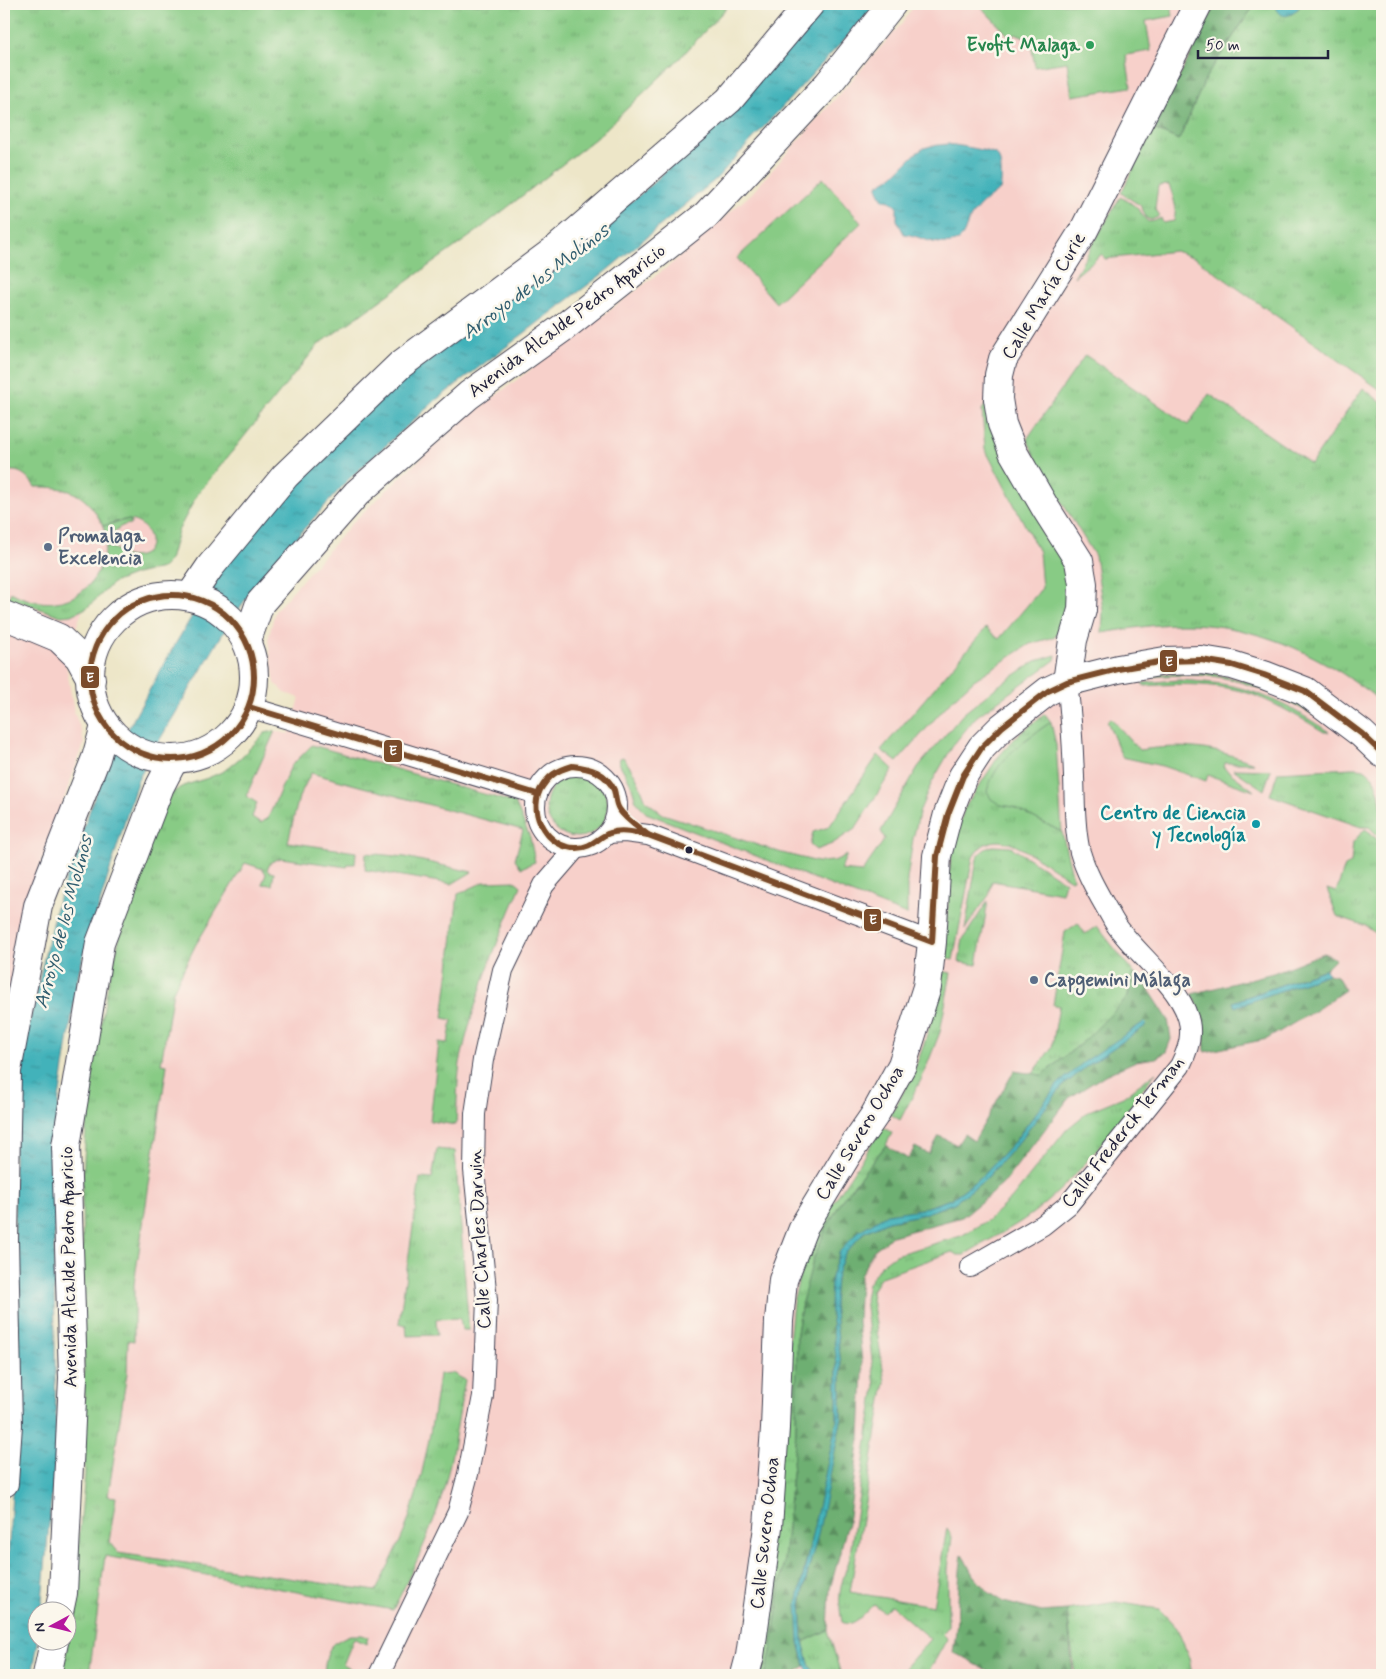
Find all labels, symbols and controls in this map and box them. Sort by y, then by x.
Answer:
scale bar [1198,28,1328,60]
place label: Evofit Malaga [966,33,1081,59]
text: 50 m [1206,36,1240,56]
marker: Evofit Malaga [1084,39,1096,51]
water label: Arroyo de los Molinos [457,217,617,346]
street label: Calle María Curie [996,228,1092,364]
street label: Avenida Alcalde Pedro Aparicio [463,238,672,405]
place label: Promalaga Excelencia [58,524,145,571]
marker: Promalaga Excelencia [42,541,54,553]
line badge: E [1159,649,1178,673]
text: E [1165,653,1173,671]
line badge: E [80,665,100,689]
text: E [86,669,94,687]
line badge: E [383,739,403,763]
text: E [389,742,397,760]
place label: Centro de Ciencia y Tecnología [1100,801,1246,851]
marker: Centro de Ciencia y Tecnología [1250,818,1262,830]
water label: Arroyo de los Molinos [28,831,101,1011]
unlabelled marker [684,845,694,855]
line badge: E [863,908,882,932]
text: E [869,911,877,929]
place label: Capgemini Málaga [1044,968,1191,996]
marker: Capgemini Málaga [1028,974,1040,986]
street label: Calle Frederck Terman [1056,1051,1190,1213]
street label: Calle Severo Ochoa [810,1061,910,1205]
street label: Avenida Alcalde Pedro Aparicio [54,1146,86,1388]
street label: Calle Charles Darwin [463,1148,497,1330]
street label: Calle Severo Ochoa [745,1456,785,1610]
north arrow [28,1602,78,1652]
text: N [31,1622,50,1633]

